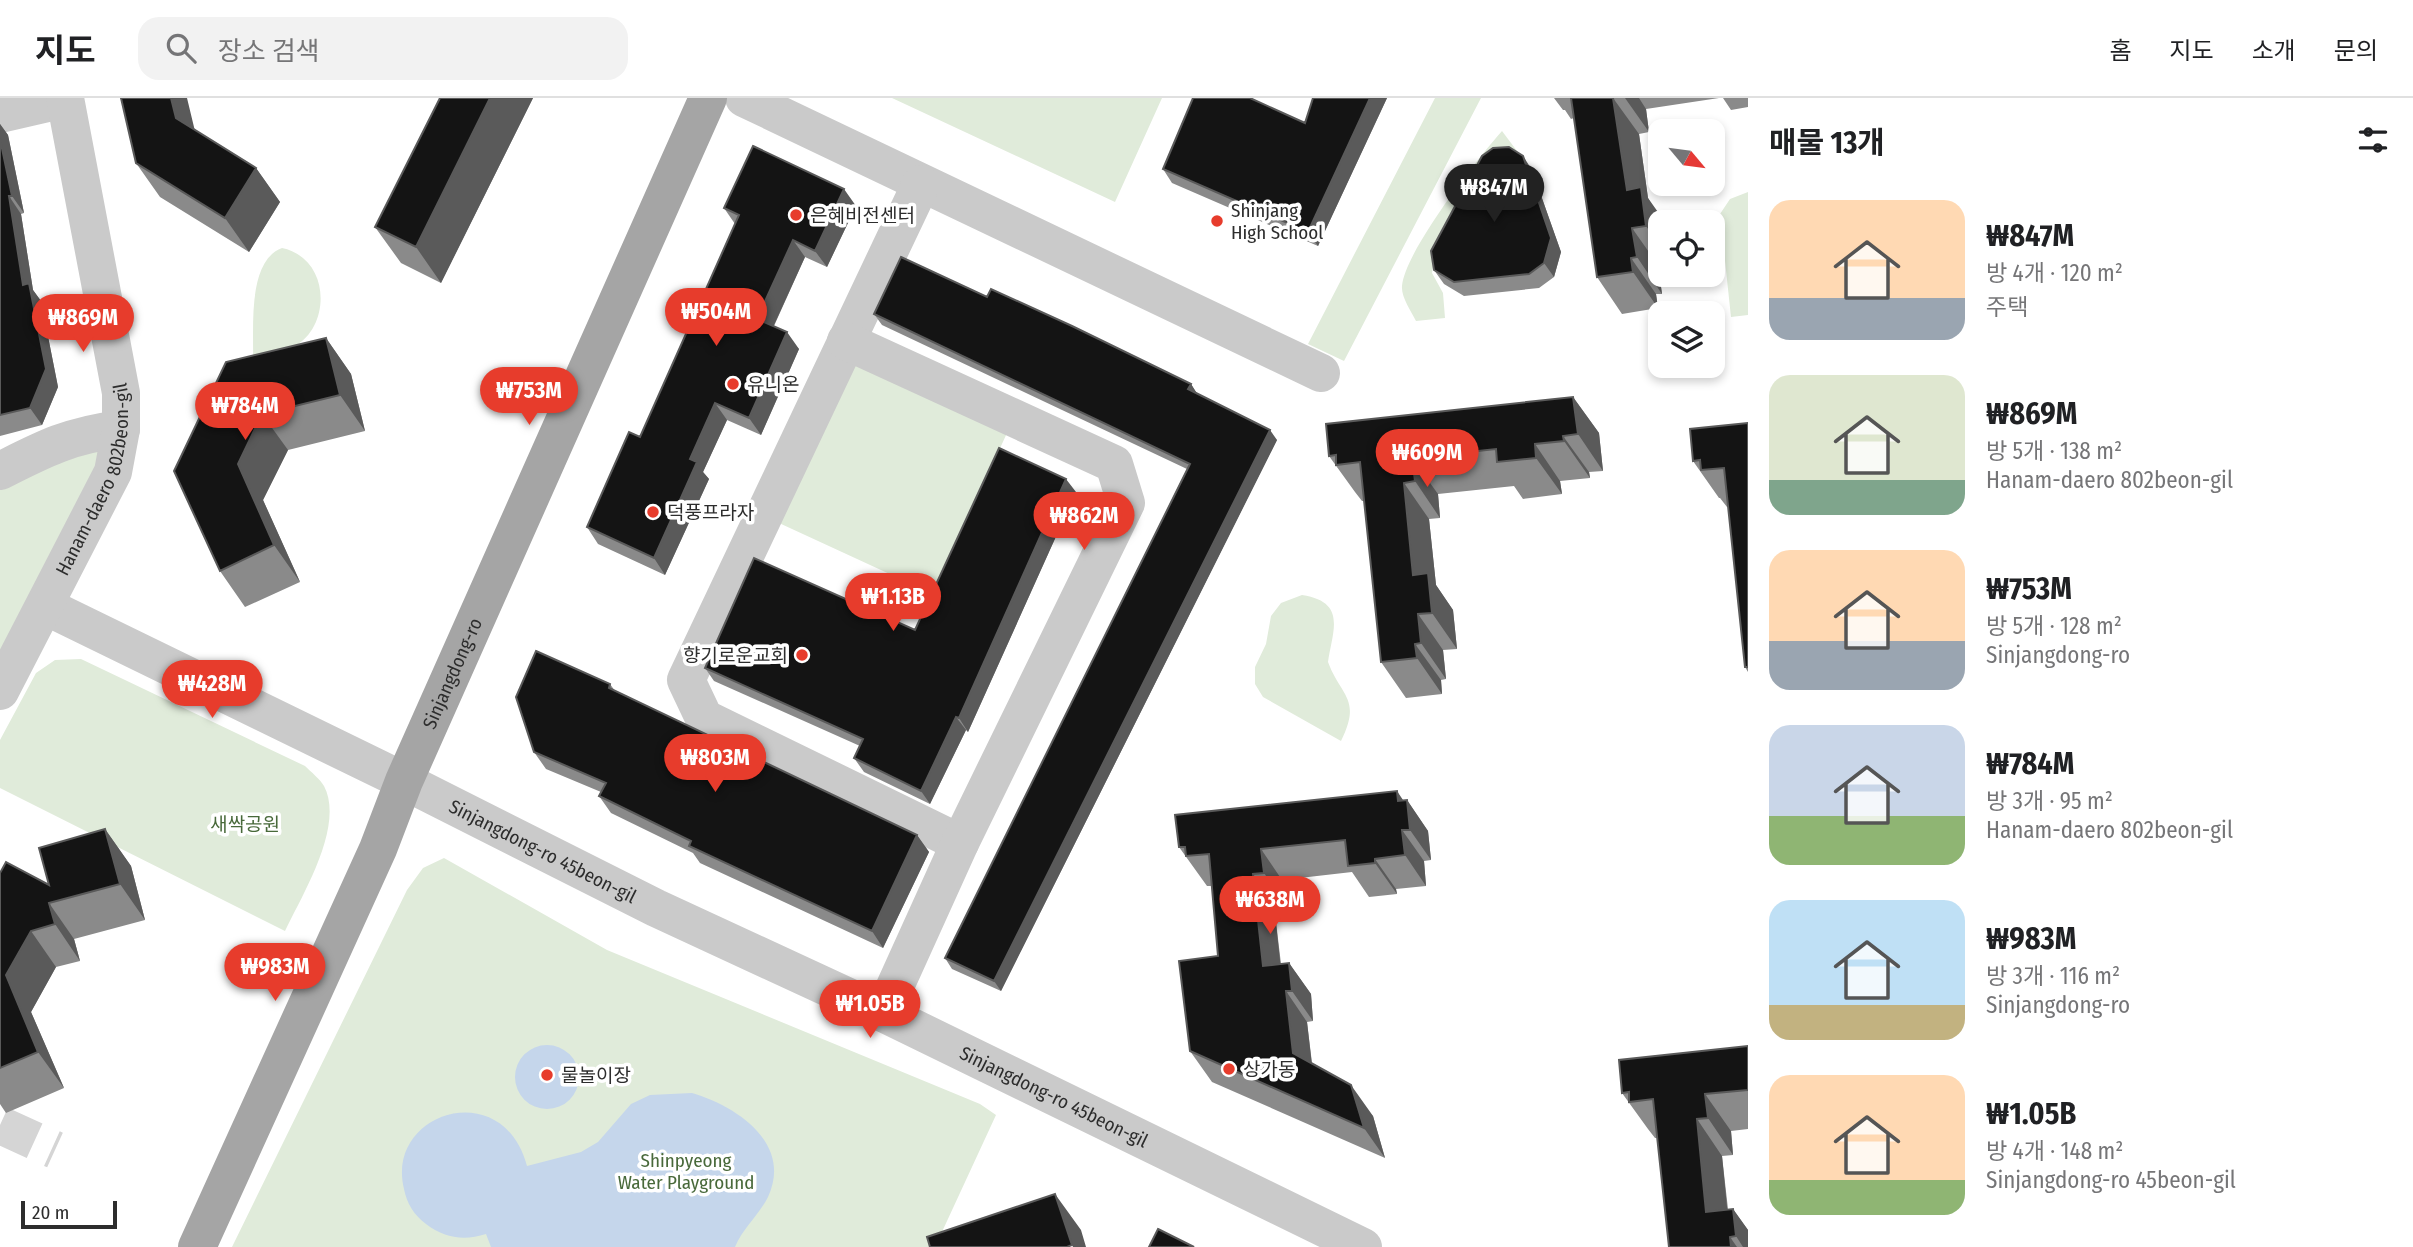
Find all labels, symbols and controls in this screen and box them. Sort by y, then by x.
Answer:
search box [138,17,628,80]
icon: search [162,29,200,67]
text: 지도 [35,31,96,71]
text: 장소 검색 [218,36,320,67]
text: 홈 [2109,37,2131,65]
text: 지도 [2169,37,2214,65]
text: 소개 [2252,37,2296,65]
text: 문의 [2334,37,2378,65]
north arrow [1648,119,1726,196]
map controls [1648,119,1725,378]
icon: filters [2354,121,2392,159]
text: 매물 13개 [1769,125,1885,161]
pin: ₩847M [1445,164,1543,224]
text: ₩847M [1460,173,1528,201]
place label: Shinjang High School [1231,199,1323,244]
place label: 은혜비전센터 [810,204,915,227]
marker: 은혜비전센터 [788,207,804,223]
button: locate [1648,210,1725,287]
marker: Shinjang High School [1209,213,1225,229]
text: ₩847M [1986,218,2074,254]
icon: home [1825,228,1909,312]
text: 방 4개 · 120 m² [1986,259,2123,287]
pin: ₩504M [667,288,765,348]
text: 주택 [1986,293,2028,321]
pin: ₩869M [34,294,132,354]
text: ₩504M [681,297,751,325]
button: layers [1648,301,1725,378]
text: ₩869M [48,303,118,331]
pin: ₩753M [480,368,578,427]
place label: 유니온 [747,373,799,396]
text: ₩753M [496,376,562,404]
marker: 유니온 [725,376,741,392]
street label: Hanam-daero 802beon-gil [51,381,133,579]
pin: ₩784M [196,382,294,442]
text: ₩784M [211,391,279,419]
text: ₩869M [1986,396,2077,432]
icon: home [1825,403,1909,487]
pin: ₩609M [1378,430,1476,489]
text: 방 5개 · 138 m² [1986,437,2122,465]
text: ₩609M [1392,438,1462,466]
text: Hanam-daero 802beon-gil [1986,466,2233,494]
pin: ₩862M [1035,492,1133,552]
place label: 덕풍프라자 [667,501,754,524]
text: ₩862M [1050,501,1118,529]
marker: 덕풍프라자 [645,504,661,520]
text: ₩753M [1986,571,2072,607]
pin: ₩1.13B [836,574,950,633]
icon: home [1825,578,1909,662]
text: ₩1.13B [861,582,925,610]
text: 방 5개 · 128 m² [1986,612,2122,640]
street label: Sinjangdong-ro [418,614,487,733]
text: Sinjangdong-ro [1986,641,2130,669]
place label: 향기로운교회 [683,644,788,667]
marker: 향기로운교회 [794,647,810,663]
pin: ₩428M [163,660,261,720]
text: ₩428M [178,669,246,697]
pin: ₩803M [666,734,764,794]
text: ₩803M [680,743,750,771]
text: ₩784M [1986,746,2074,782]
icon: home [1825,753,1909,837]
text: 방 3개 · 95 m² [1986,787,2113,815]
street label: Sinjangdong-ro 45beon-gil [445,795,640,908]
park label: 새싹공원 [210,813,280,836]
text: Hanam-daero 802beon-gil [1986,816,2233,844]
pin: ₩638M [1221,876,1319,936]
text: ₩638M [1235,885,1305,913]
text: ₩983M [1986,921,2076,957]
icon: home [1825,928,1909,1012]
pin: ₩983M [226,944,324,1003]
text: ₩983M [240,952,310,980]
text: 방 3개 · 116 m² [1986,962,2120,990]
pin: ₩1.05B [813,981,927,1040]
text: ₩1.05B [835,989,905,1017]
text: Sinjangdong-ro [1986,991,2130,1019]
street label: Sinjangdong-ro 45beon-gil [956,1041,1152,1152]
place label: 상가동 [1243,1058,1295,1081]
marker: 상가동 [1221,1061,1237,1077]
place label: 물놀이장 [561,1064,631,1087]
marker: 물놀이장 [539,1067,555,1083]
text: ₩1.05B [1986,1096,2076,1132]
icon: home [1825,1103,1909,1187]
text: 방 4개 · 148 m² [1986,1137,2123,1165]
park label: Shinpyeong Water Playground [618,1149,754,1194]
text: Sinjangdong-ro 45beon-gil [1986,1166,2236,1194]
scale bar [21,1198,117,1230]
text: 20 m [32,1201,69,1224]

